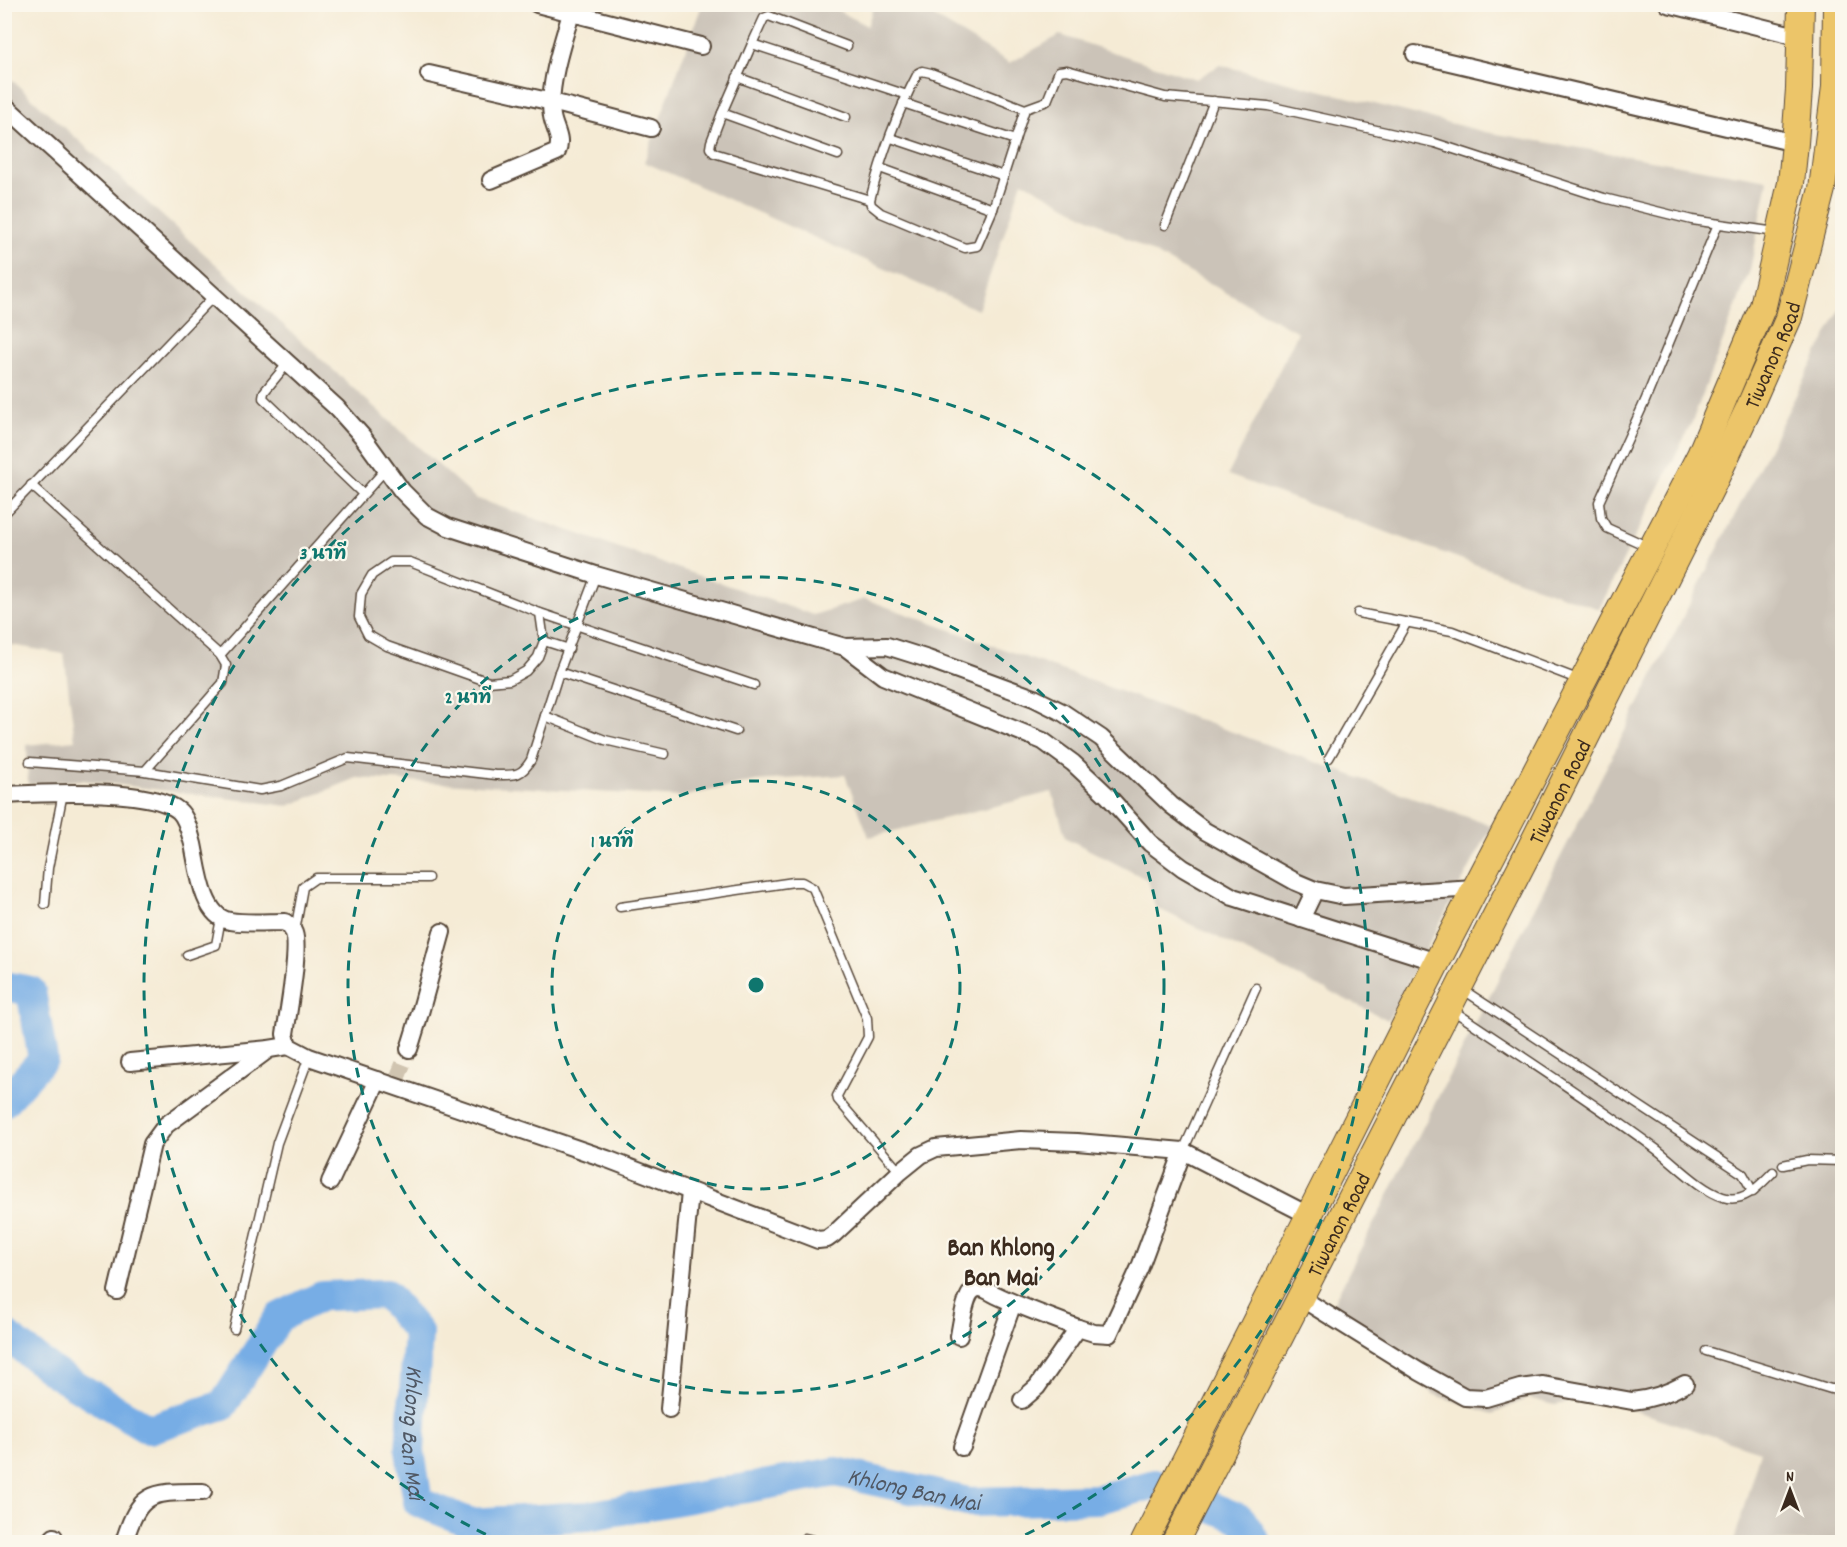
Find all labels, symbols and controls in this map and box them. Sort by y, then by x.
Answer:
street label: Tiwanon Road [1738,299,1811,415]
text: 3 นาที [300,541,347,568]
text: 2 นาที [445,685,492,712]
street label: Tiwanon Road [1523,735,1601,851]
text: 1 นาที [591,829,634,856]
centre of rings [746,975,766,995]
street label: Tiwanon Road [1301,1168,1381,1284]
district label: Ban Khlong Ban Mai [947,1231,1055,1298]
water label: Khlong Ban Mai [390,1364,432,1506]
north arrow [1760,1460,1820,1520]
water label: Khlong Ban Mai [844,1461,984,1522]
text: N [1786,1466,1794,1489]

